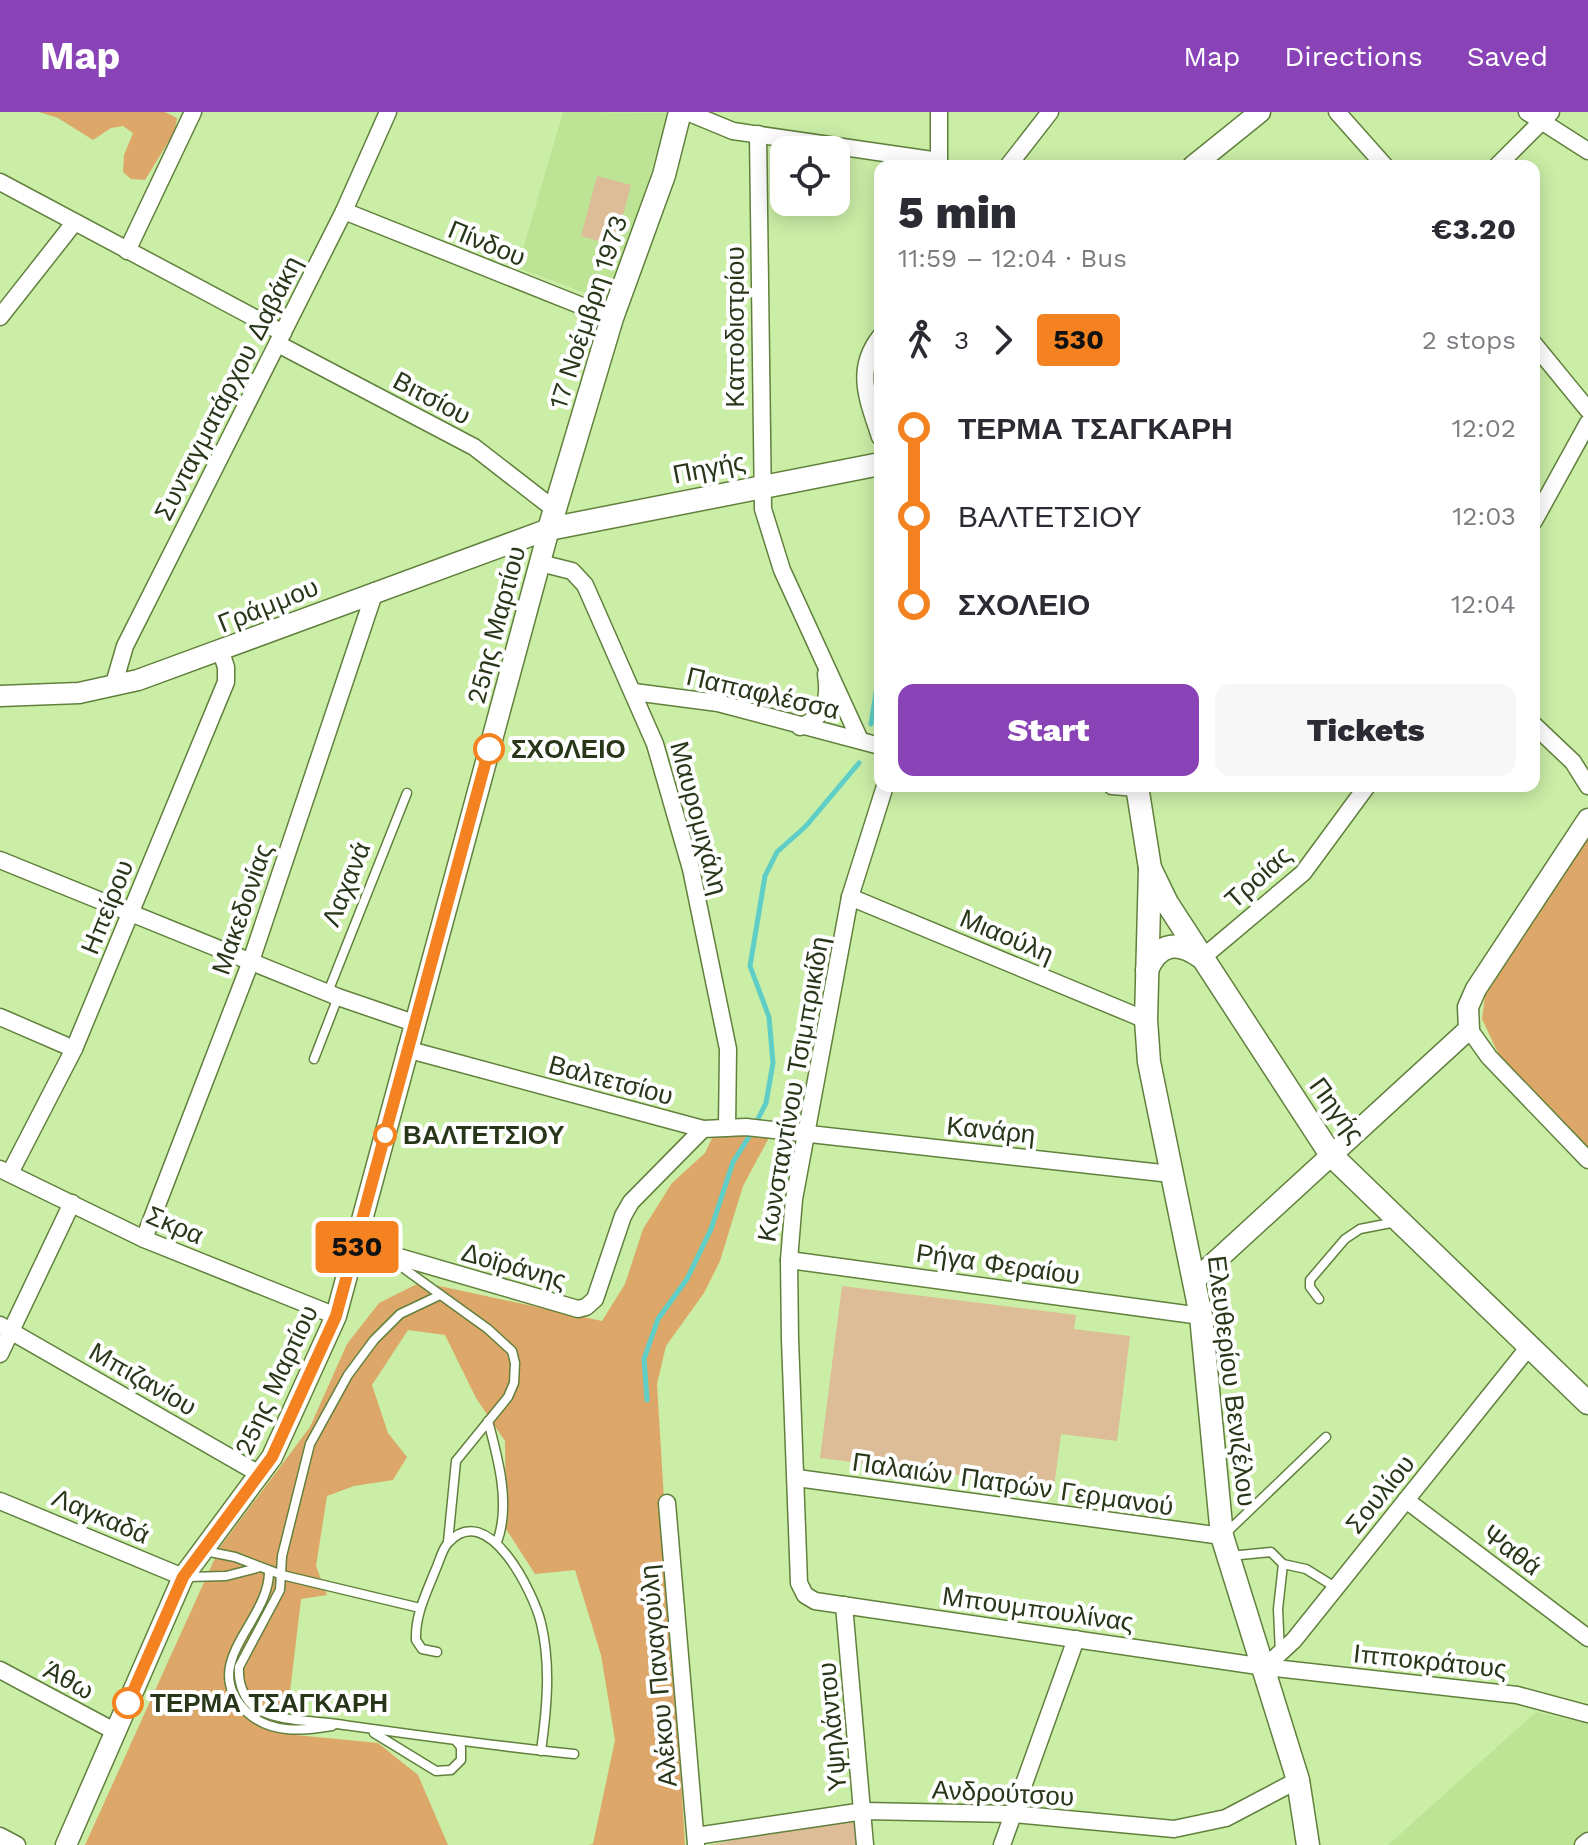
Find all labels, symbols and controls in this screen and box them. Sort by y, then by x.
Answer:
text: Map [40,34,120,78]
text: Map [1183,40,1240,73]
text: Directions [1284,40,1423,73]
text: Saved [1467,40,1548,73]
map controls [770,136,850,216]
button: locate [770,136,850,216]
text: 5 min [898,187,1017,239]
street label: 17 Νοέμβρη 1973 [543,211,633,413]
text: €3.20 [1431,211,1516,246]
street label: Πίνδου [444,214,530,272]
text: 11:59 – 12:04 · Bus [898,243,1127,273]
street label: Καποδιστρίου [720,246,750,408]
street label: Συνταγματάρχου Δαβάκη [148,251,308,525]
icon: walk [898,318,942,362]
icon: forward [981,318,1025,362]
text: 530 [1053,323,1104,356]
text: 3 [954,325,969,355]
text: 2 stops [1422,325,1516,355]
street label: Βιτσίου [388,365,476,431]
text: ΤΕΡΜΑ ΤΣΑΓΚΑΡΗ [958,411,1233,446]
text: 12:02 [1452,413,1516,443]
street label: Πηγής [670,446,748,490]
text: ΒΑΛΤΕΤΣΙΟΥ [958,499,1142,534]
text: 12:03 [1452,501,1516,531]
street label: 25ης Μαρτίου [461,543,531,707]
street label: Γράμμου [214,571,322,639]
text: ΣΧΟΛΕΙΟ [958,587,1090,622]
text: 12:04 [1451,589,1516,619]
street label: Παπαφλέσσα [684,661,842,725]
button: Start [898,684,1199,776]
button: Tickets [1215,684,1516,776]
marker: ΣΧΟΛΕΙΟ [474,734,504,764]
place label: ΣΧΟΛΕΙΟ [511,734,626,764]
street label: Μαυρομιχάλη [664,738,734,898]
street label: Λαχανά [316,837,376,931]
street label: Μακεδονίας [206,840,278,978]
street label: Τροίας [1219,840,1297,914]
street label: Ηπείρου [75,856,139,958]
street label: Μιαούλη [956,903,1058,969]
street label: Κωνσταντίνου Τσιμπρικίδη [751,934,835,1244]
street label: Βαλτετσίου [545,1049,677,1111]
street label: Πηγής [1303,1072,1371,1148]
street label: Κανάρη [945,1110,1037,1150]
place label: ΒΑΛΤΕΤΣΙΟΥ [403,1120,565,1150]
marker: ΒΑΛΤΕΤΣΙΟΥ [374,1124,396,1146]
street label: Σκρα [142,1200,208,1250]
line badge: 530 [311,1221,403,1273]
text: 530 [332,1230,382,1263]
street label: Δοϊράνης [458,1237,570,1295]
street label: Ρήγα Φεραίου [914,1238,1082,1290]
street label: Ελευθερίου Βενιζέλου [1202,1254,1262,1508]
street label: 25ης Μαρτίου [228,1300,324,1460]
street label: Μπιζανίου [84,1336,202,1422]
street label: Παλαιών Πατρών Γερμανού [850,1447,1176,1521]
street label: Σουλίου [1339,1449,1421,1539]
street label: Λαγκαδά [48,1482,154,1550]
street label: Ψαθά [1477,1518,1547,1582]
street label: Αλέκου Παναγούλη [633,1564,683,1788]
street label: Μπουμπουλίνας [940,1581,1136,1637]
street label: Ιπποκράτους [1352,1638,1508,1684]
street label: Άθω [39,1655,99,1705]
street label: Υψηλάντου [811,1661,853,1793]
marker: ΤΕΡΜΑ ΤΣΑΓΚΑΡΗ [113,1688,143,1718]
place label: ΤΕΡΜΑ ΤΣΑΓΚΑΡΗ [150,1688,388,1718]
street label: Ανδρούτσου [931,1774,1075,1812]

